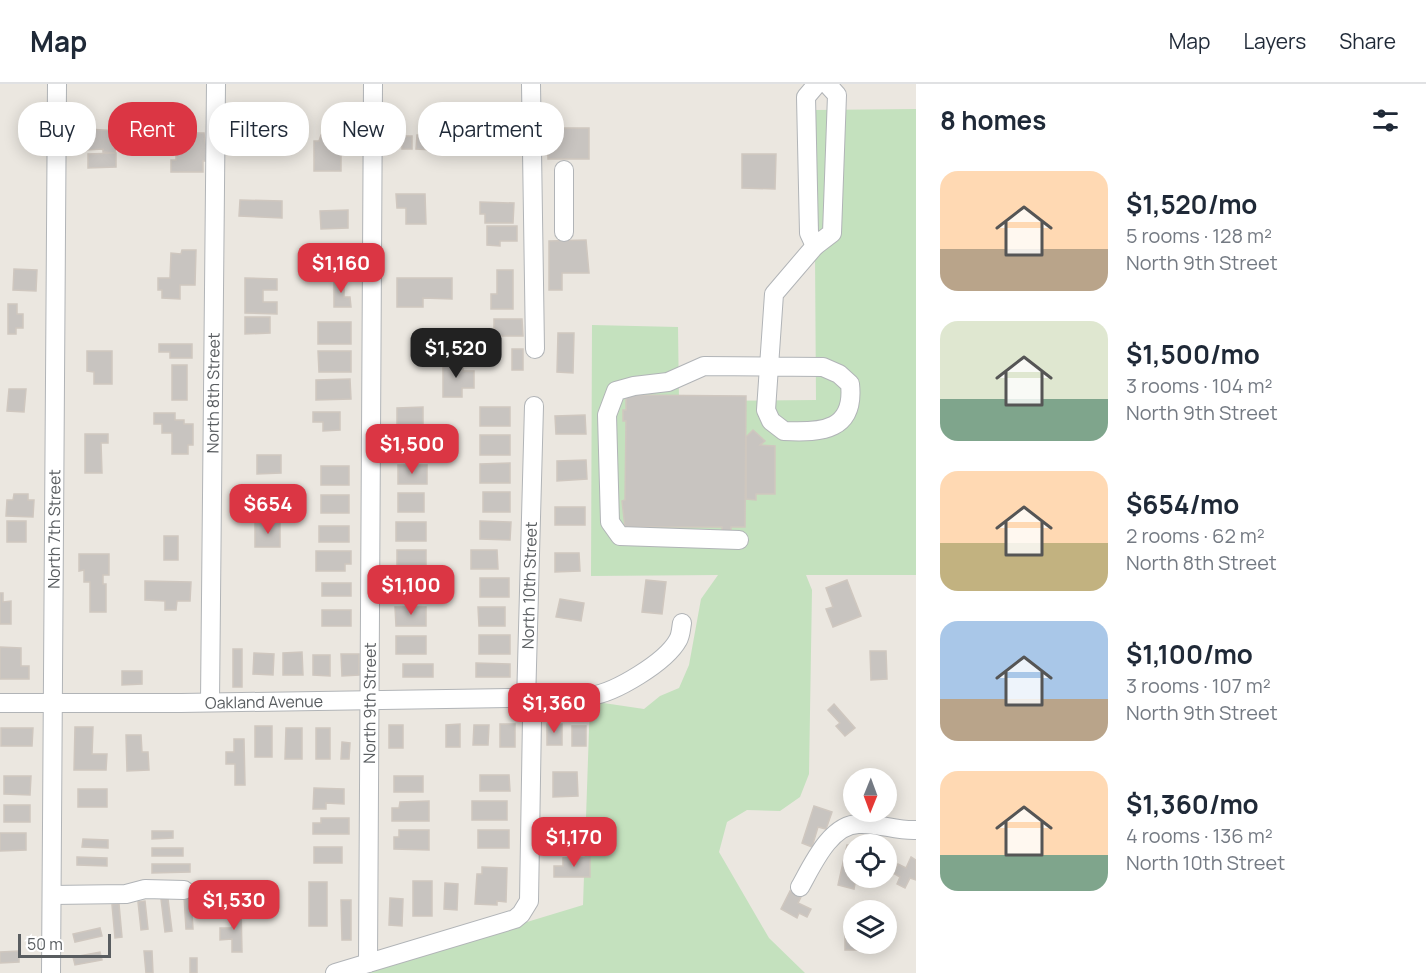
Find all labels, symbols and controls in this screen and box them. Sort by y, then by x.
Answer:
text: Map [30,22,87,60]
text: Map [1169,27,1210,55]
text: Layers [1243,27,1306,55]
text: Share [1339,27,1396,55]
chip: Buy [18,102,96,156]
chip: Rent [108,102,197,156]
chip: Filters [209,102,309,156]
chip: New [321,102,406,156]
chip: Apartment [418,102,564,156]
text: 8 homes [940,102,1046,138]
icon: filters [1369,104,1402,137]
text: $1,520/mo [1126,186,1257,222]
icon: home [988,195,1060,267]
text: 5 rooms · 128 m² [1126,222,1272,249]
pin: $1,160 [292,243,390,294]
text: $1,160 [312,249,370,276]
text: North 9th Street [1126,249,1278,276]
pin: $1,520 [407,328,505,379]
street label: North 8th Street [201,332,225,454]
text: $1,520 [425,334,487,361]
text: $1,500/mo [1126,336,1260,372]
icon: home [988,345,1060,417]
text: 3 rooms · 104 m² [1126,372,1272,399]
text: North 9th Street [1126,399,1278,426]
pin: $1,500 [363,424,461,475]
text: $1,500 [380,430,444,457]
street label: North 7th Street [43,469,65,589]
pin: $654 [232,484,304,535]
text: $654/mo [1126,486,1239,522]
text: $654 [244,490,292,517]
icon: home [988,495,1060,567]
street label: North 10th Street [516,521,542,649]
text: 2 rooms · 62 m² [1126,522,1265,549]
text: North 8th Street [1126,549,1277,576]
pin: $1,100 [362,565,460,616]
text: $1,100 [381,571,441,598]
text: $1,100/mo [1126,636,1253,672]
street label: North 9th Street [358,642,381,764]
icon: home [988,645,1060,717]
text: 3 rooms · 107 m² [1126,672,1271,699]
pin: $1,360 [505,683,603,734]
text: $1,360 [522,689,586,716]
street label: Oakland Avenue [205,690,323,714]
text: North 9th Street [1126,699,1278,726]
north arrow [843,768,897,822]
map controls [843,768,897,954]
text: $1,360/mo [1126,786,1259,822]
icon: home [988,795,1060,867]
pin: $1,170 [525,817,623,868]
text: 4 rooms · 136 m² [1126,822,1273,849]
text: $1,170 [546,823,602,850]
button: locate [843,834,897,888]
text: North 10th Street [1126,849,1285,876]
pin: $1,530 [185,880,283,931]
text: $1,530 [202,886,266,913]
button: layers [843,900,897,954]
scale bar [18,931,111,958]
text: 50 m [27,933,63,955]

